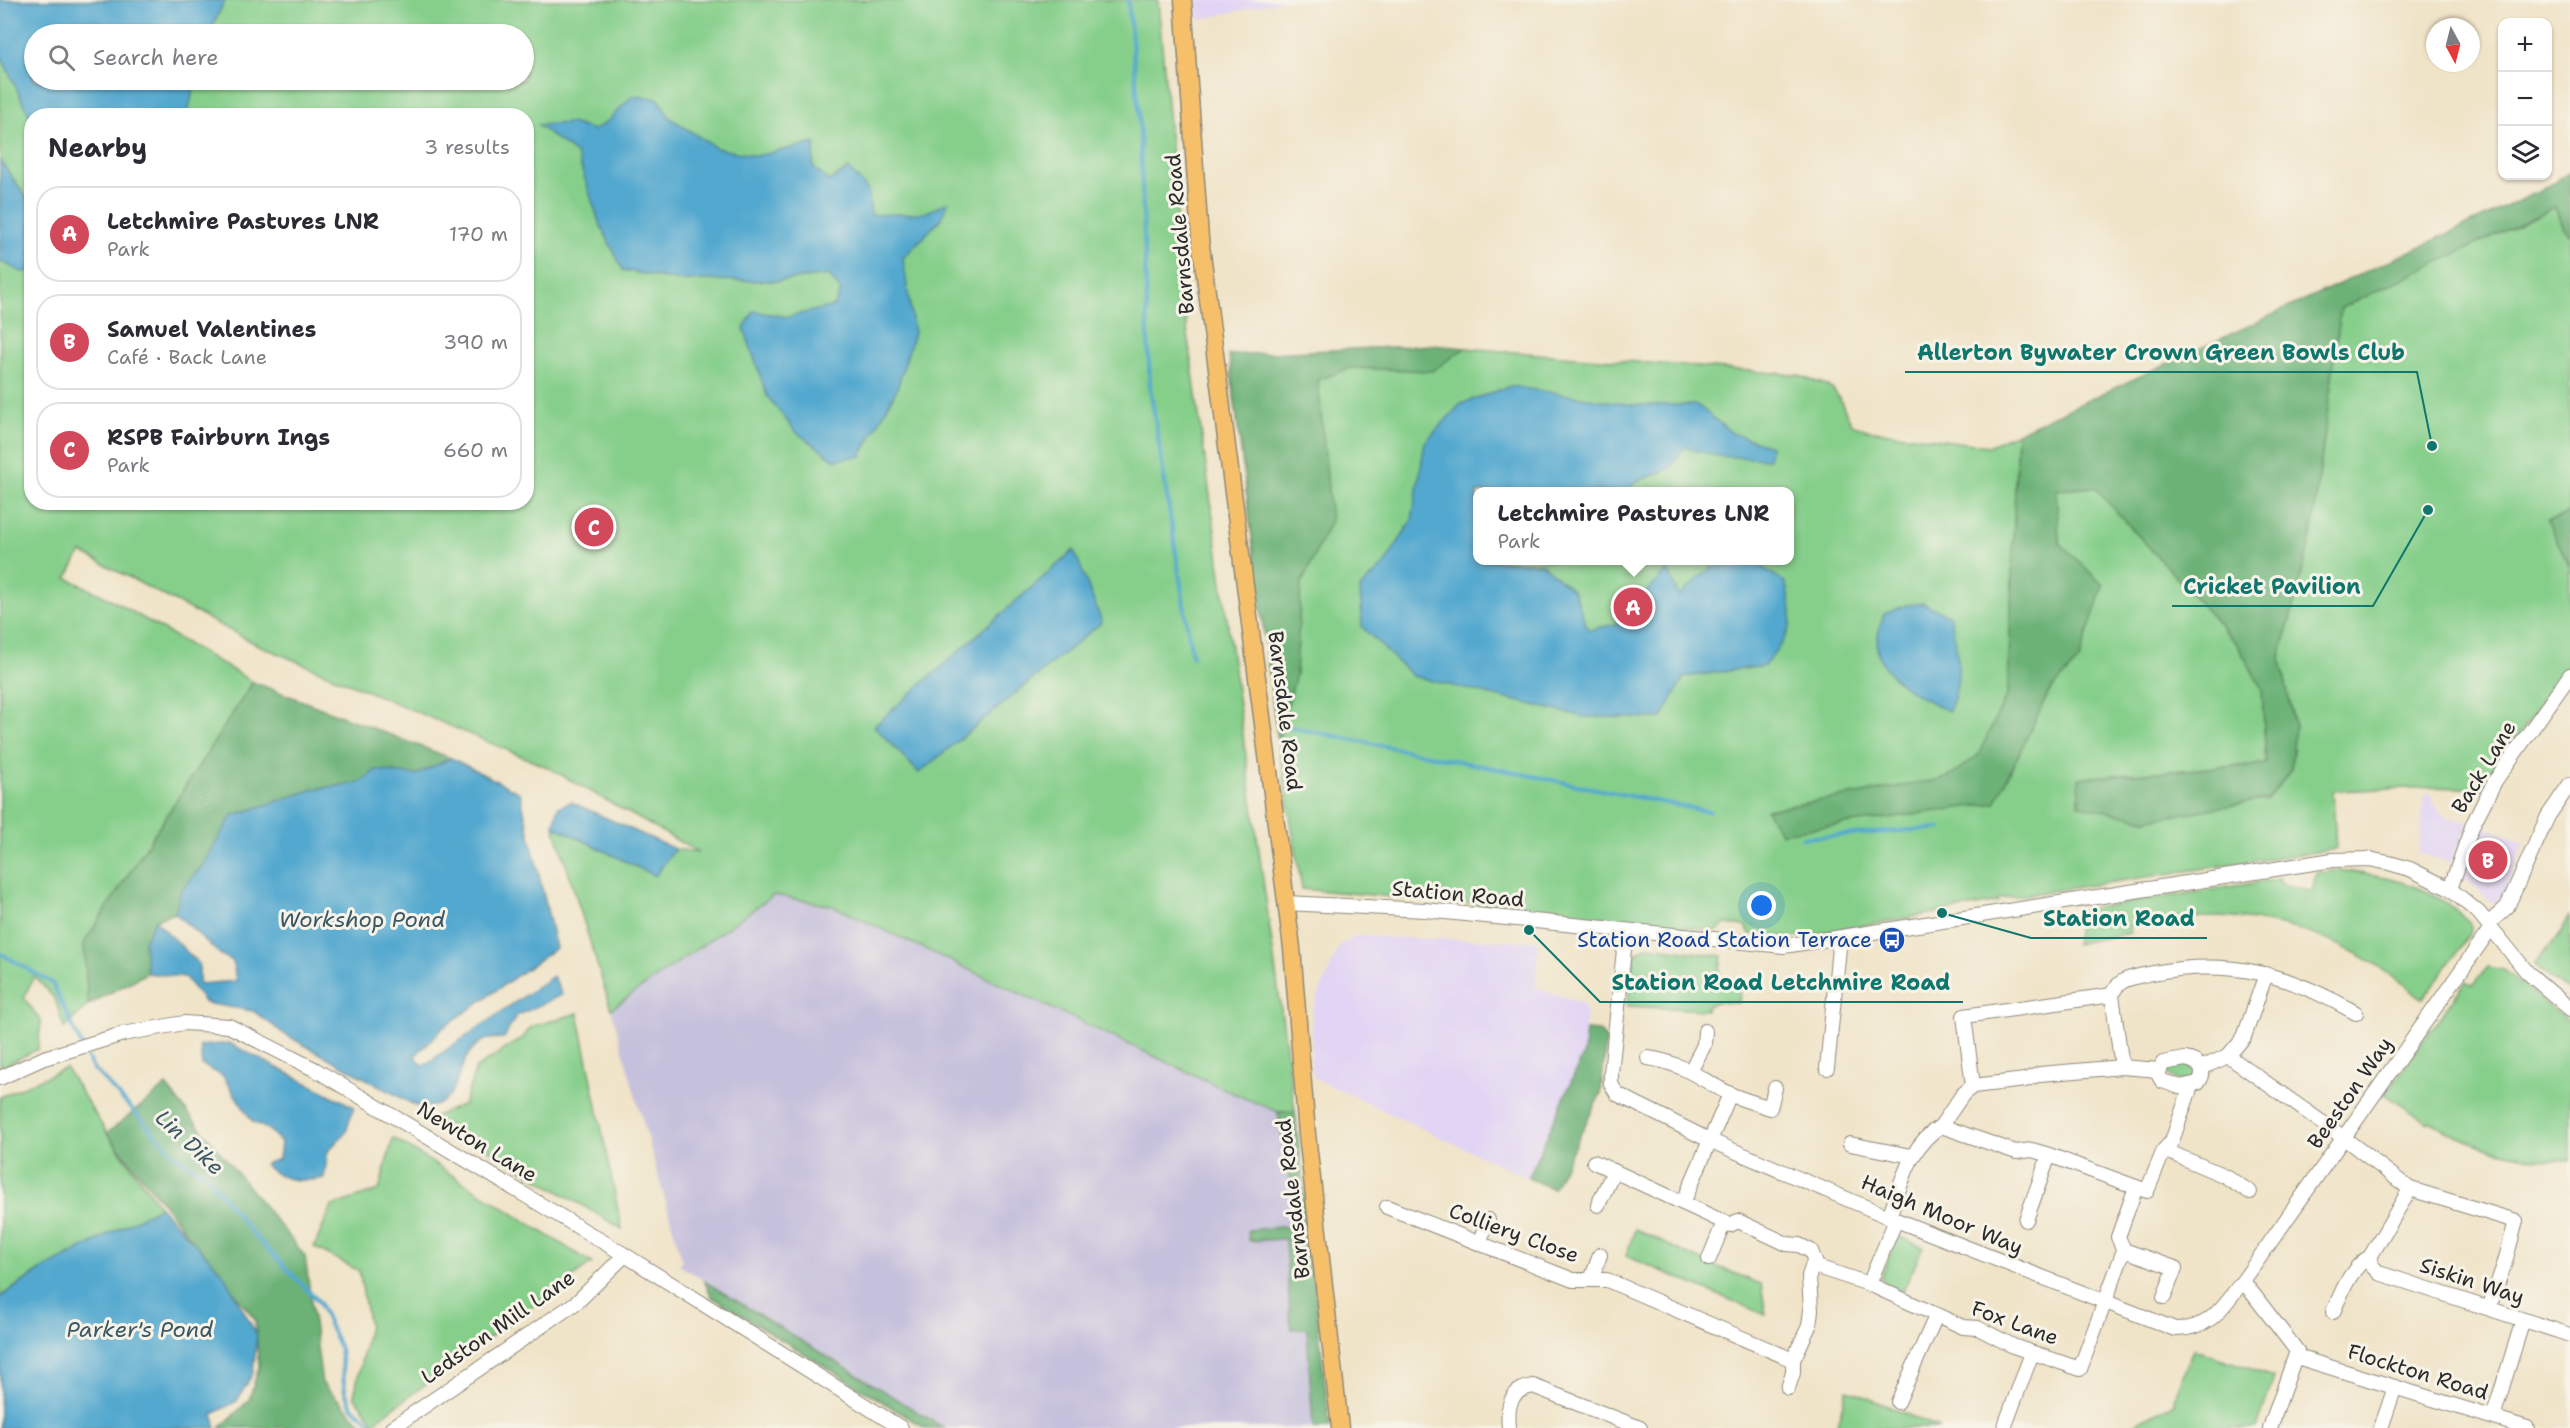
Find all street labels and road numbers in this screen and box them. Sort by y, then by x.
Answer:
street label: Barnsdale Road [1159,153,1201,315]
street label: Barnsdale Road [1261,629,1309,793]
street label: Back Lane [2445,715,2523,819]
street label: Station Road [1391,874,1525,914]
street label: Beeston Way [2301,1031,2399,1155]
street label: Newton Lane [412,1095,542,1189]
street label: Barnsdale Road [1269,1117,1317,1281]
street label: Haigh Moor Way [1857,1168,2027,1262]
street label: Colliery Close [1445,1197,1583,1269]
street label: Siskin Way [2416,1251,2528,1311]
street label: Ledston Mill Lane [415,1263,581,1391]
street label: Fox Lane [1968,1294,2062,1352]
street label: Flockton Road [2344,1337,2492,1407]

